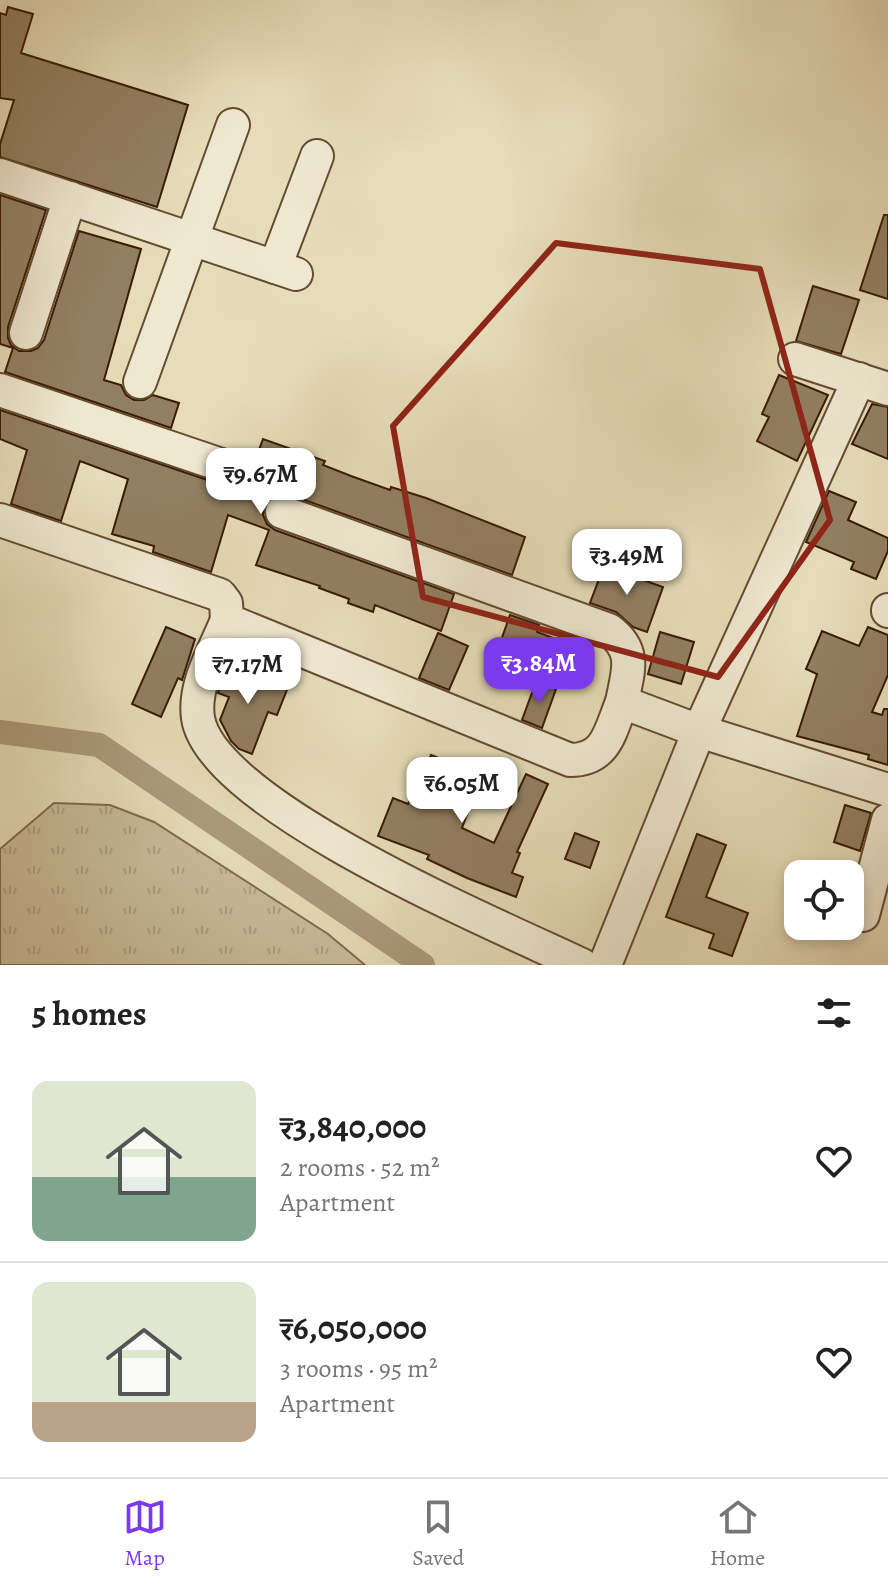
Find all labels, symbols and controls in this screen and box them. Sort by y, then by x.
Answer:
pin: ₹9.67M [196,448,326,516]
text: ₹9.67M [224,456,298,491]
pin: ₹3.49M [562,529,692,597]
text: ₹3.49M [590,537,664,572]
pin: ₹3.84M [474,637,604,705]
pin: ₹7.17M [183,638,313,706]
text: ₹3.84M [502,645,576,680]
text: ₹7.17M [213,646,283,681]
pin: ₹6.05M [397,757,527,825]
text: ₹6.05M [424,765,500,800]
map controls [784,860,864,940]
button: locate [784,860,864,940]
text: 5 homes [32,990,147,1037]
icon: filters [812,991,856,1035]
text: ₹3,840,000 [280,1103,426,1150]
icon: home [96,1113,192,1209]
icon: heart [812,1139,856,1183]
text: 2 rooms · 52 m² [280,1150,439,1185]
text: Apartment [280,1185,395,1220]
text: ₹6,050,000 [280,1304,427,1351]
icon: home [96,1314,192,1410]
icon: heart [812,1340,856,1384]
text: 3 rooms · 95 m² [280,1351,437,1386]
text: Apartment [280,1386,395,1421]
tab: Map [123,1495,167,1573]
tab: Saved [412,1495,464,1573]
tab: Home [710,1495,765,1573]

